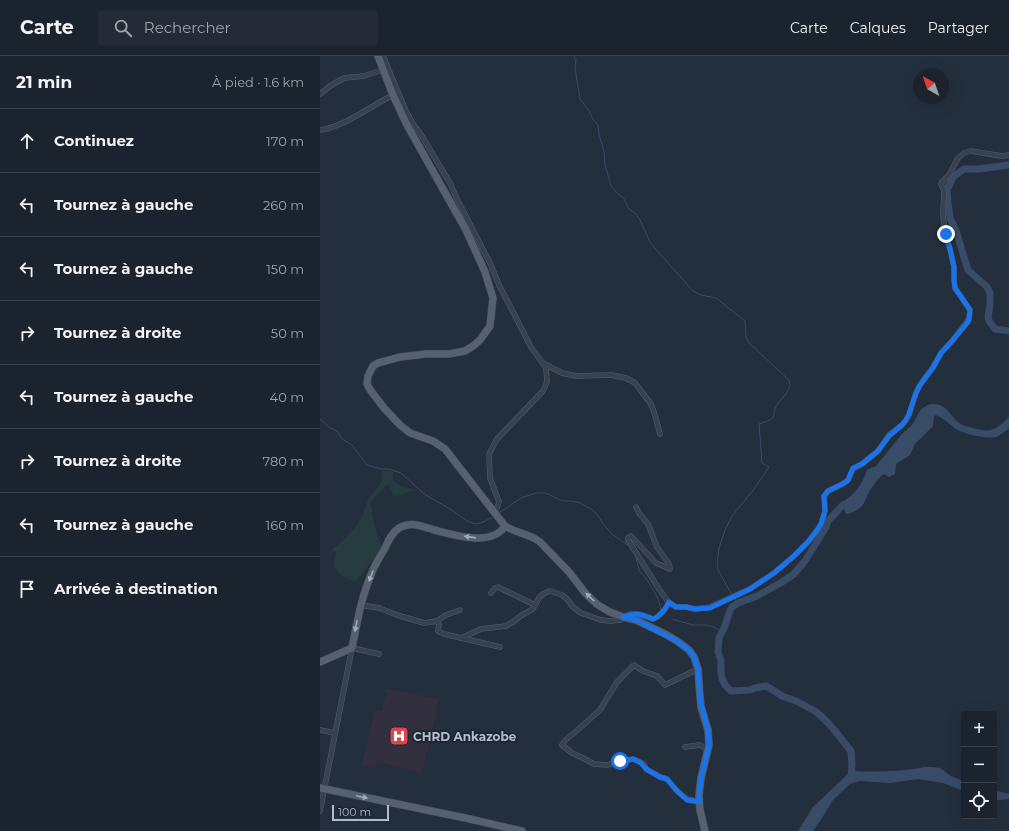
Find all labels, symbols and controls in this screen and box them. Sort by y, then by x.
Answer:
search box [98,10,378,46]
text: Carte [20,16,74,39]
icon: search [112,17,134,39]
text: Rechercher [144,18,231,37]
text: Carte [790,19,828,37]
text: Calques [850,19,906,37]
text: Partager [928,19,989,37]
north arrow [913,68,949,104]
text: 21 min [16,72,72,92]
text: À pied · 1.6 km [212,74,304,90]
icon: ahead [16,130,38,152]
text: Continuez [54,131,134,150]
text: 170 m [266,133,304,149]
icon: left [16,194,38,216]
text: Tournez à gauche [54,195,193,214]
text: 260 m [263,197,304,213]
route end [937,225,955,243]
icon: left [16,258,38,280]
text: Tournez à gauche [54,259,193,278]
text: 150 m [266,261,304,277]
icon: right [16,322,38,344]
text: Tournez à droite [54,323,182,342]
text: 50 m [271,325,304,341]
icon: left [16,386,38,408]
text: Tournez à gauche [54,387,193,406]
text: 40 m [270,389,304,405]
icon: right [16,450,38,472]
text: Tournez à droite [54,451,182,470]
text: 780 m [262,453,304,469]
icon: left [16,514,38,536]
text: Tournez à gauche [54,515,193,534]
text: 160 m [266,517,304,533]
one-way arrow [464,534,477,540]
one-way arrow [367,570,374,582]
icon: arrive [16,578,38,600]
text: Arrivée à destination [54,579,218,598]
one-way arrow [585,592,595,602]
one-way arrow [353,620,359,632]
map controls [961,711,997,819]
button: + [961,711,997,747]
hospital icon: CHRD Ankazobe [388,725,410,747]
place label: CHRD Ankazobe [413,729,517,744]
button: − [961,747,997,783]
route start [611,752,629,770]
button: locate [961,783,997,819]
one-way arrow [356,794,368,800]
scale bar [332,803,389,822]
text: 100 m [338,805,371,819]

